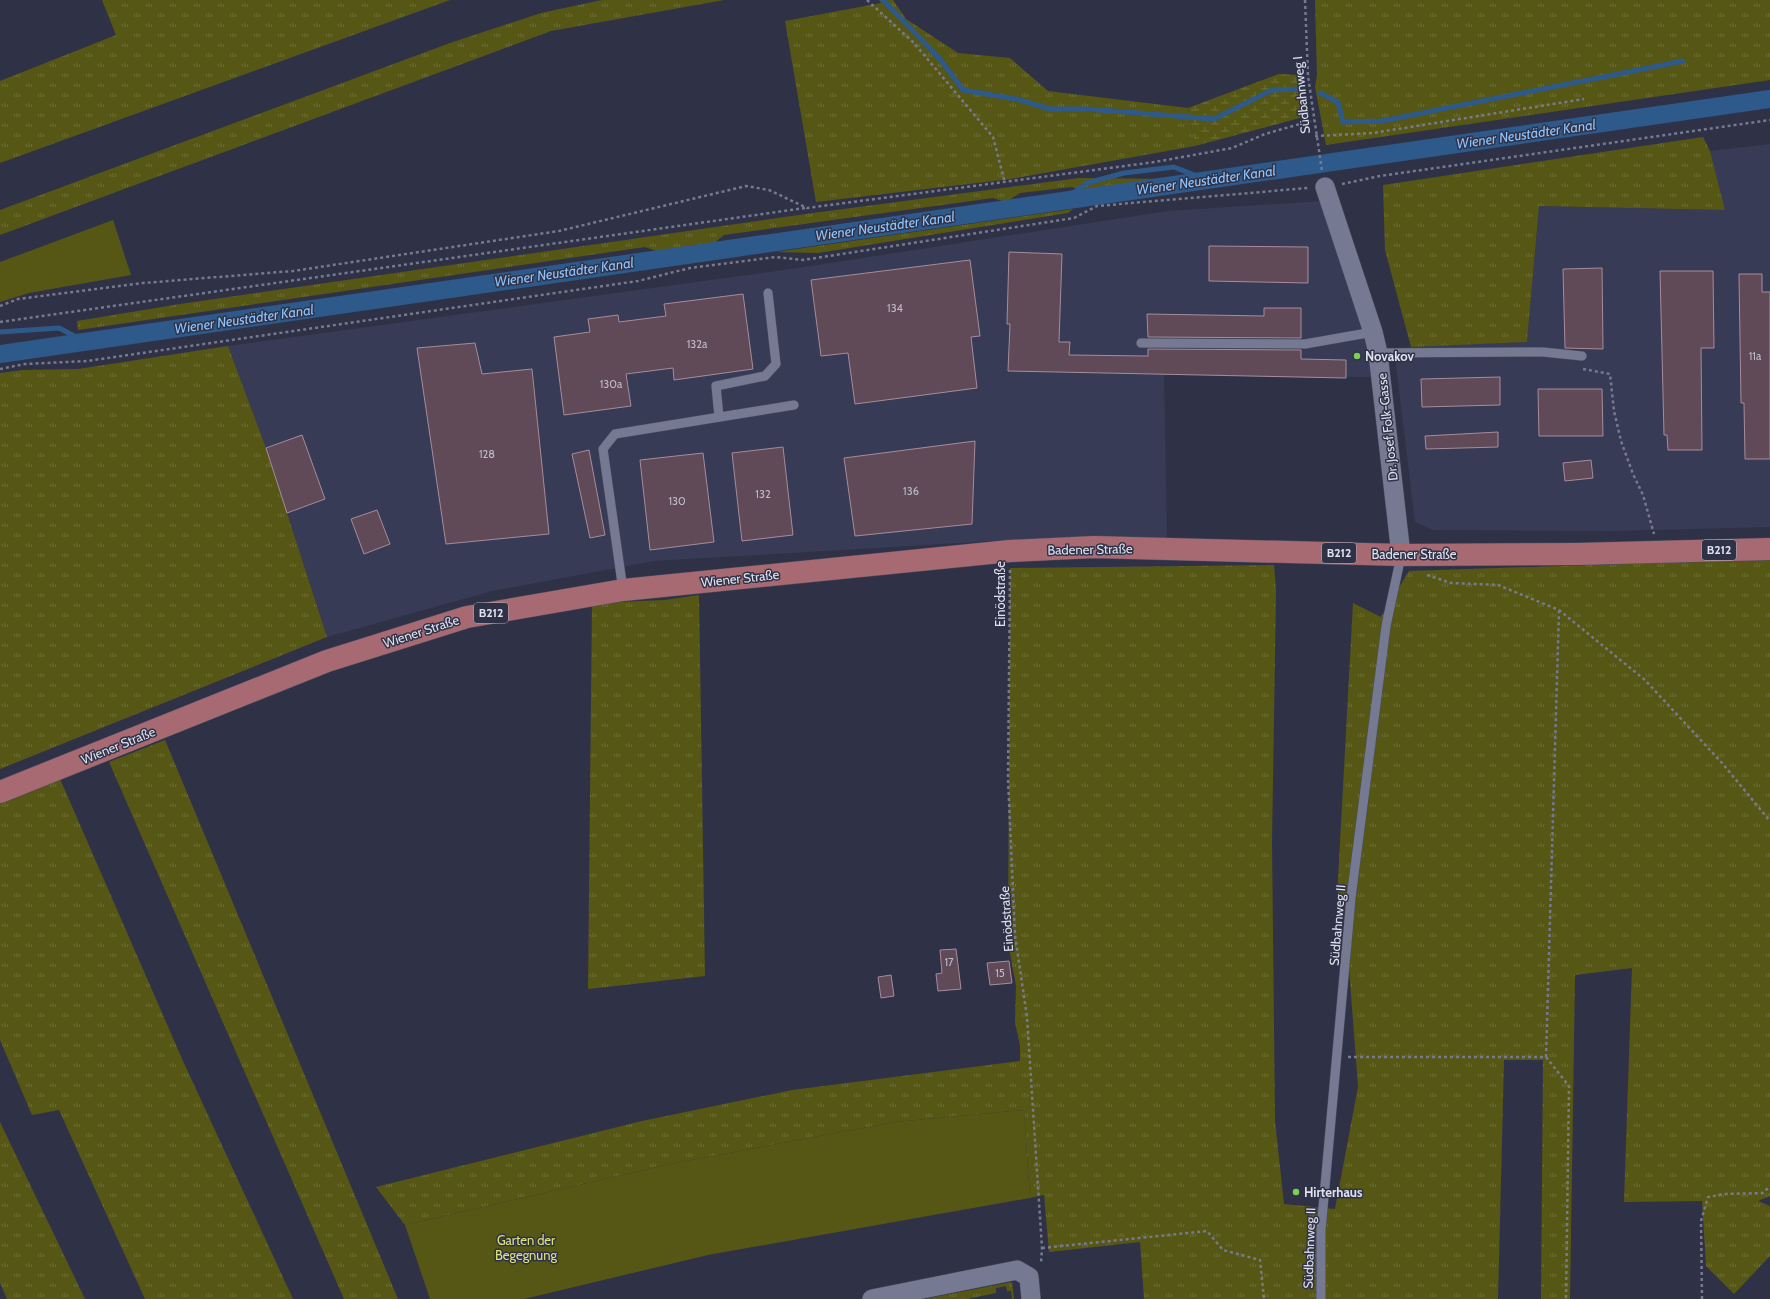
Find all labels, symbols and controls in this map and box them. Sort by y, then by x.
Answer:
street label: Südbahnweg I [1289,55,1313,135]
water label: Wiener Neustädter Kanal [1455,115,1598,153]
water label: Wiener Neustädter Kanal [1135,161,1278,199]
water label: Wiener Neustädter Kanal [814,207,957,245]
water label: Wiener Neustädter Kanal [493,253,636,291]
water label: Wiener Neustädter Kanal [173,300,316,338]
house number: 134 [887,301,904,315]
house number: 132a [687,337,708,351]
place label: Novakov [1365,348,1414,364]
house number: 11a [1749,349,1762,363]
marker: Novakov [1352,351,1362,361]
street label: Dr. Josef Folk-Gasse [1373,372,1401,482]
house number: 130a [600,377,623,391]
house number: 128 [479,447,495,461]
house number: 136 [903,484,919,498]
house number: 132 [755,487,771,501]
house number: 130 [668,494,686,508]
street label: Badener Straße [1047,540,1133,558]
road number: B212 [1702,540,1736,560]
road number: B212 [1322,543,1356,563]
street label: Badener Straße [1372,546,1457,562]
street label: Einödstraße [992,561,1008,627]
street label: Wiener Straße [700,566,780,590]
road number: B212 [474,603,508,623]
street label: Wiener Straße [381,611,461,651]
street label: Wiener Straße [79,723,158,767]
street label: Südbahnweg II [1325,884,1349,966]
street label: Einödstraße [996,885,1016,952]
house number: 17 [944,955,954,969]
house number: 15 [995,966,1005,980]
place label: Hirterhaus [1304,1184,1363,1200]
marker: Hirterhaus [1291,1187,1301,1197]
street label: Südbahnweg II [1300,1207,1318,1289]
park label: Garten der Begegnung [495,1232,557,1263]

